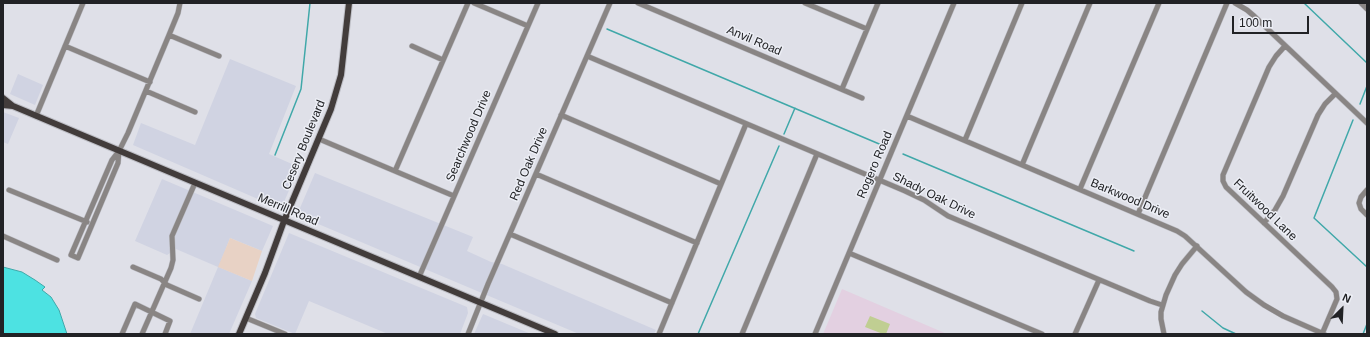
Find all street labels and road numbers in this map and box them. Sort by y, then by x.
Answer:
street label: Anvil Road [724,23,784,59]
street label: Searchwood Drive [443,88,495,184]
street label: Cesery Boulevard [279,98,329,192]
street label: Red Oak Drive [507,125,551,203]
street label: Rogero Road [854,129,896,201]
street label: Shady Oak Drive [890,170,978,222]
street label: Barkwood Drive [1088,176,1172,222]
street label: Fruitwood Lane [1230,176,1300,244]
street label: Merrill Road [255,191,321,229]

